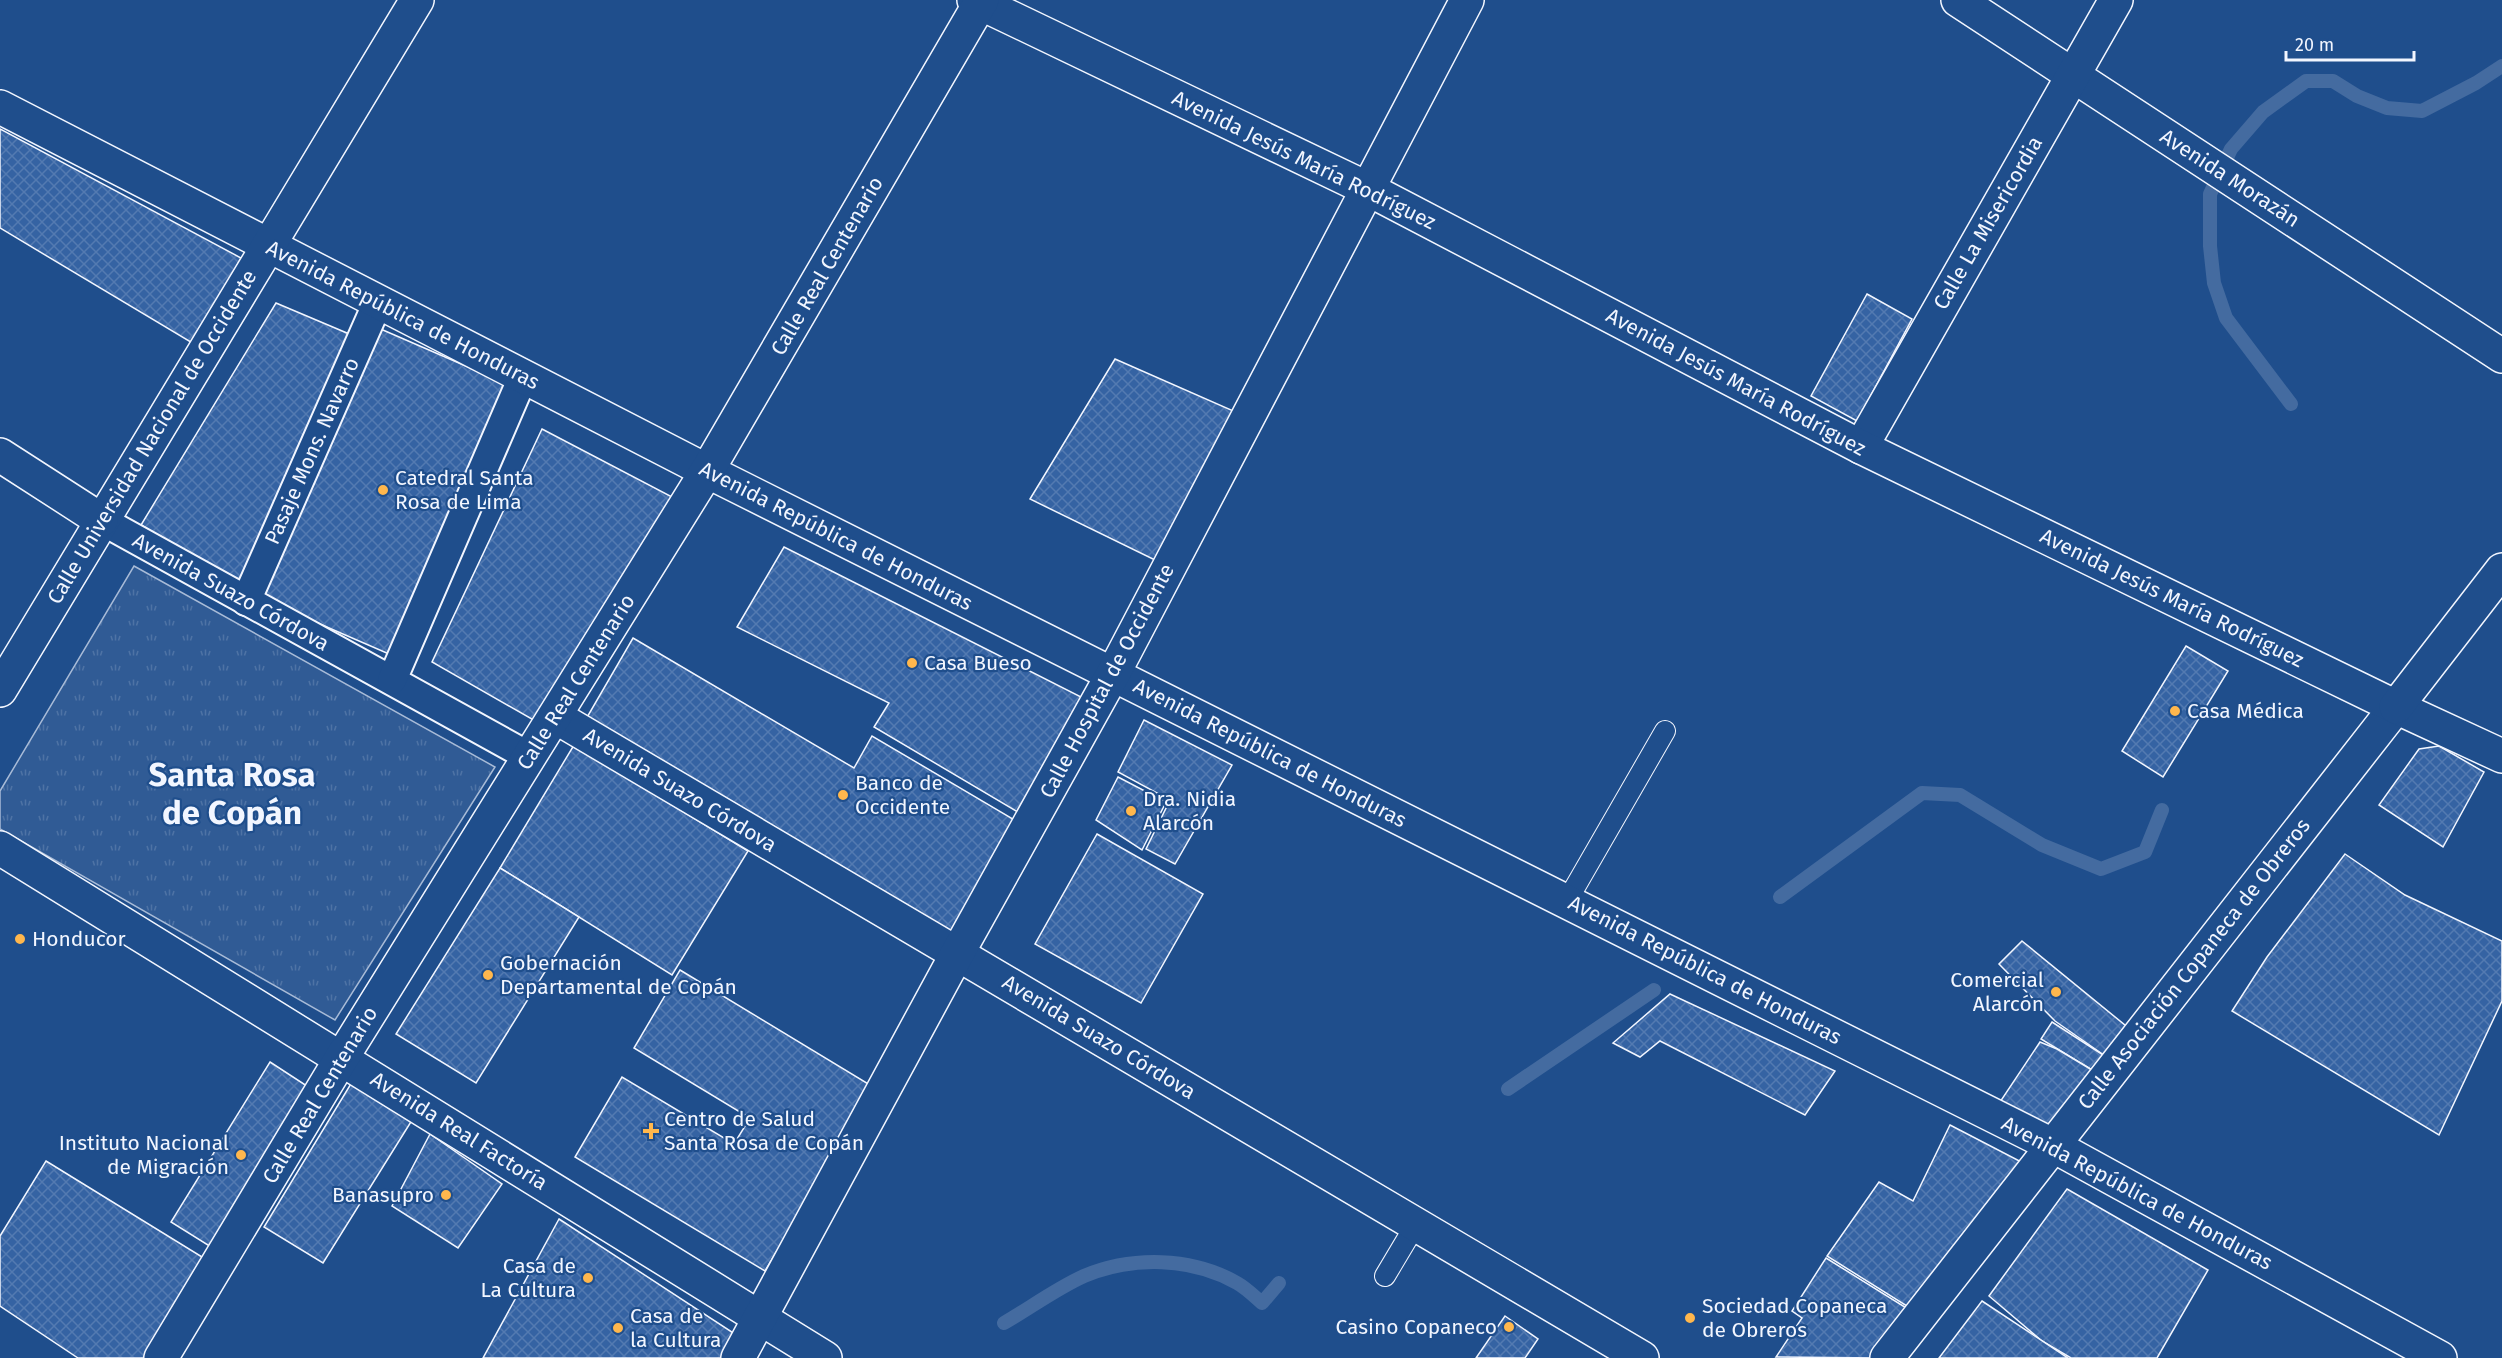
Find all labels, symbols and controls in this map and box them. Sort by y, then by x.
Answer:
scale bar [2286,24,2414,62]
text: 20 m [2295,34,2334,56]
street label: Avenida Jesús María Rodríguez [1168,85,1440,235]
street label: Avenida Morazán [2155,123,2305,233]
street label: Calle La Misericordia [1928,132,2048,314]
street label: Calle Real Centenario [765,172,889,360]
street label: Avenida República de Honduras [262,235,544,395]
street label: Calle Universidad Nacional de Occidente [42,265,262,609]
street label: Avenida Jesús María Rodríguez [1602,302,1870,462]
street label: Pasaje Mons. Navarro [259,353,365,549]
street label: Avenida República de Honduras [695,456,977,616]
place label: Catedral Santa Rosa de Lima [395,465,534,515]
marker: Catedral Santa Rosa de Lima [376,483,390,497]
street label: Avenida Jesús María Rodríguez [2036,523,2308,673]
street label: Avenida Suazo Córdova [128,527,334,657]
street label: Calle Hospital de Occidente [1034,559,1180,803]
street label: Calle Real Centenario [511,589,641,775]
place label: Casa Bueso [924,650,1032,676]
marker: Casa Bueso [905,656,919,670]
street label: Avenida República de Honduras [1129,673,1411,833]
place label: Casa Médica [2187,698,2304,724]
marker: Casa Médica [2168,704,2182,718]
street label: Avenida Suazo Córdova [579,722,781,858]
district label: Santa Rosa de Copán [148,755,316,833]
place label: Banco de Occidente [855,770,950,820]
place label: Dra. Nidia Alarcón [1143,786,1236,836]
marker: Banco de Occidente [836,788,850,802]
marker: Dra. Nidia Alarcón [1124,804,1138,818]
street label: Calle Asociación Copaneca de Obreros [2072,813,2316,1115]
street label: Avenida República de Honduras [1564,890,1846,1050]
place label: Honducor [32,926,126,952]
marker: Honducor [13,932,27,946]
place label: Gobernación Departamental de Copán [500,950,737,1000]
place label: Comercial Alarcón [1950,967,2044,1017]
marker: Gobernación Departamental de Copán [481,968,495,982]
street label: Avenida Suazo Córdova [998,969,1200,1105]
marker: Comercial Alarcón [2049,985,2063,999]
street label: Calle Real Centenario [257,1002,383,1188]
street label: Avenida Real Factoría [366,1066,552,1196]
place label: Centro de Salud Santa Rosa de Copán [664,1106,864,1156]
street label: Avenida República de Honduras [1997,1110,2277,1276]
marker: Centro de Salud Santa Rosa de Copán [642,1122,660,1140]
place label: Instituto Nacional de Migración [59,1130,229,1180]
marker: Instituto Nacional de Migración [234,1148,248,1162]
place label: Banasupro [332,1182,434,1208]
marker: Banasupro [439,1188,453,1202]
place label: Casa de La Cultura [480,1253,576,1303]
marker: Casa de La Cultura [581,1271,595,1285]
place label: Sociedad Copaneca de Obreros [1702,1293,1888,1343]
place label: Casa de la Cultura [630,1303,721,1353]
marker: Sociedad Copaneca de Obreros [1683,1311,1697,1325]
place label: Casino Copaneco [1335,1314,1497,1340]
marker: Casino Copaneco [1502,1320,1516,1334]
marker: Casa de la Cultura [611,1321,625,1335]

